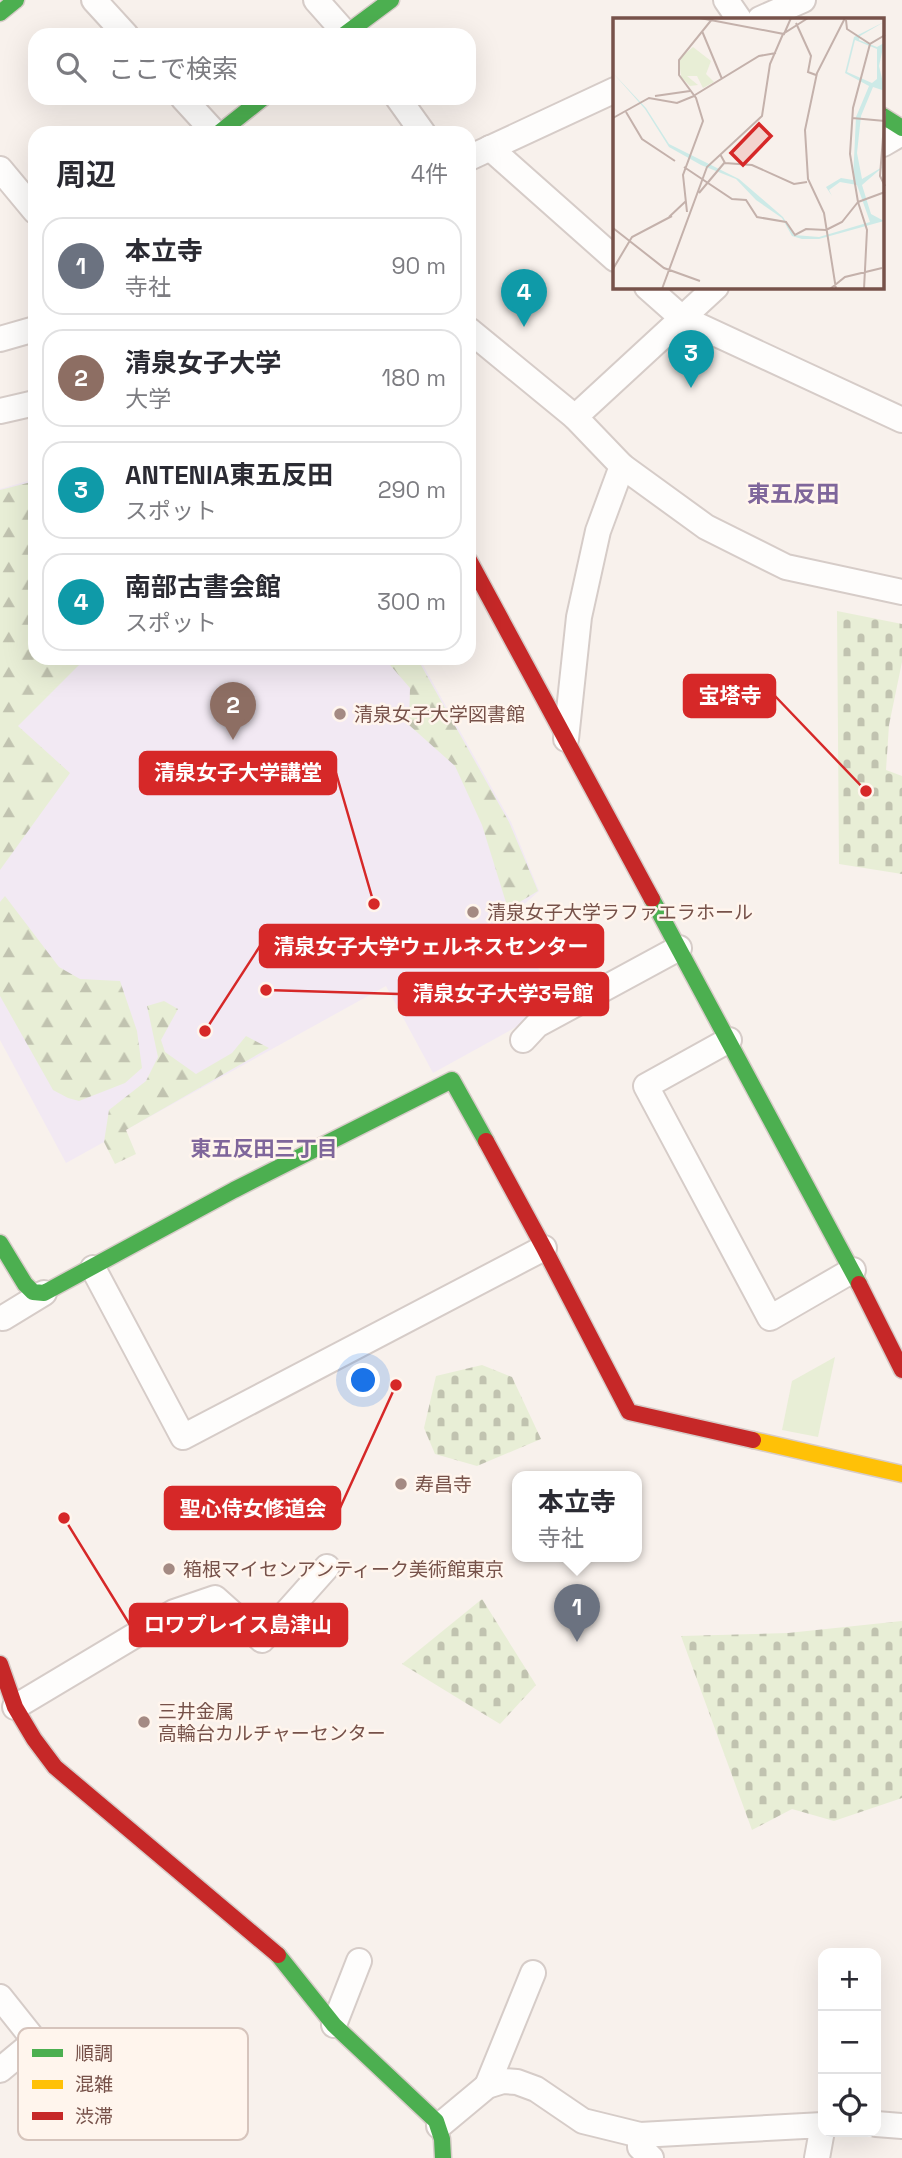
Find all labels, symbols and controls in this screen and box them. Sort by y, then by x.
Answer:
inset map [613,18,884,289]
search box [28,28,476,105]
icon: search [52,48,90,86]
text: ここで検索 [108,52,238,86]
text: 周辺 [56,155,116,194]
text: 4件 [411,159,448,189]
text: 本立寺 [125,234,203,268]
text: 1 [76,251,86,281]
text: 90 m [391,251,446,281]
pin: 4 [501,269,547,327]
text: 寺社 [125,272,171,302]
pin: 3 [668,330,714,388]
text: 清泉女子大学 [125,346,281,380]
text: 2 [74,363,88,393]
text: 180 m [382,363,446,393]
text: 大学 [125,384,171,414]
text: ANTENIA東五反田 [125,458,333,492]
text: 3 [74,475,88,505]
text: 290 m [378,475,446,505]
district label: 東五反田 [747,479,839,509]
text: スポット [125,496,217,526]
text: 南部古書会館 [125,570,281,604]
text: 4 [74,587,88,617]
text: 300 m [377,587,446,617]
text: スポット [125,608,217,638]
callout: 宝塔寺 [684,675,775,717]
pin: 2 [210,682,256,740]
text: 宝塔寺 [699,682,762,709]
place label: 清泉女子大学図書館 [354,702,525,727]
marker: 清泉女子大学図書館 [332,706,348,722]
callout: 清泉女子大学講堂 [140,752,336,794]
text: 清泉女子大学講堂 [154,759,322,786]
place label: 清泉女子大学ラファエラホール [487,900,753,925]
marker: 清泉女子大学ラファエラホール [465,904,481,920]
callout: 清泉女子大学ウェルネスセンター [260,925,603,967]
text: 清泉女子大学ウェルネスセンター [274,933,589,960]
callout: 清泉女子大学3号館 [399,973,608,1015]
text: 清泉女子大学3号館 [413,980,593,1007]
district label: 東五反田三丁目 [191,1135,338,1162]
your location [346,1363,380,1397]
popup [512,1471,642,1562]
place label: 寿昌寺 [415,1472,472,1497]
marker: 寿昌寺 [393,1476,409,1492]
text: 本立寺 [538,1485,616,1519]
callout: 聖心侍女修道会 [165,1487,340,1529]
text: 聖心侍女修道会 [180,1495,327,1522]
text: 寺社 [538,1523,584,1553]
place label: 箱根マイセンアンティーク美術館東京 [183,1557,504,1582]
marker: 箱根マイセンアンティーク美術館東京 [161,1561,177,1577]
pin: 1 [554,1584,600,1642]
callout: ロワプレイス島津山 [130,1604,347,1646]
text: ロワプレイス島津山 [144,1611,332,1638]
place label: 三井金属 高輪台カルチャーセンター [158,1699,386,1746]
marker: 三井金属 高輪台カルチャーセンター [136,1714,152,1730]
map controls [818,1948,881,2137]
button: + [818,1948,881,2011]
button: − [818,2011,881,2074]
legend [18,2028,248,2140]
text: 順調 [75,2041,113,2066]
text: 混雑 [75,2072,113,2097]
button: locate [818,2074,881,2137]
text: 渋滞 [75,2104,113,2129]

